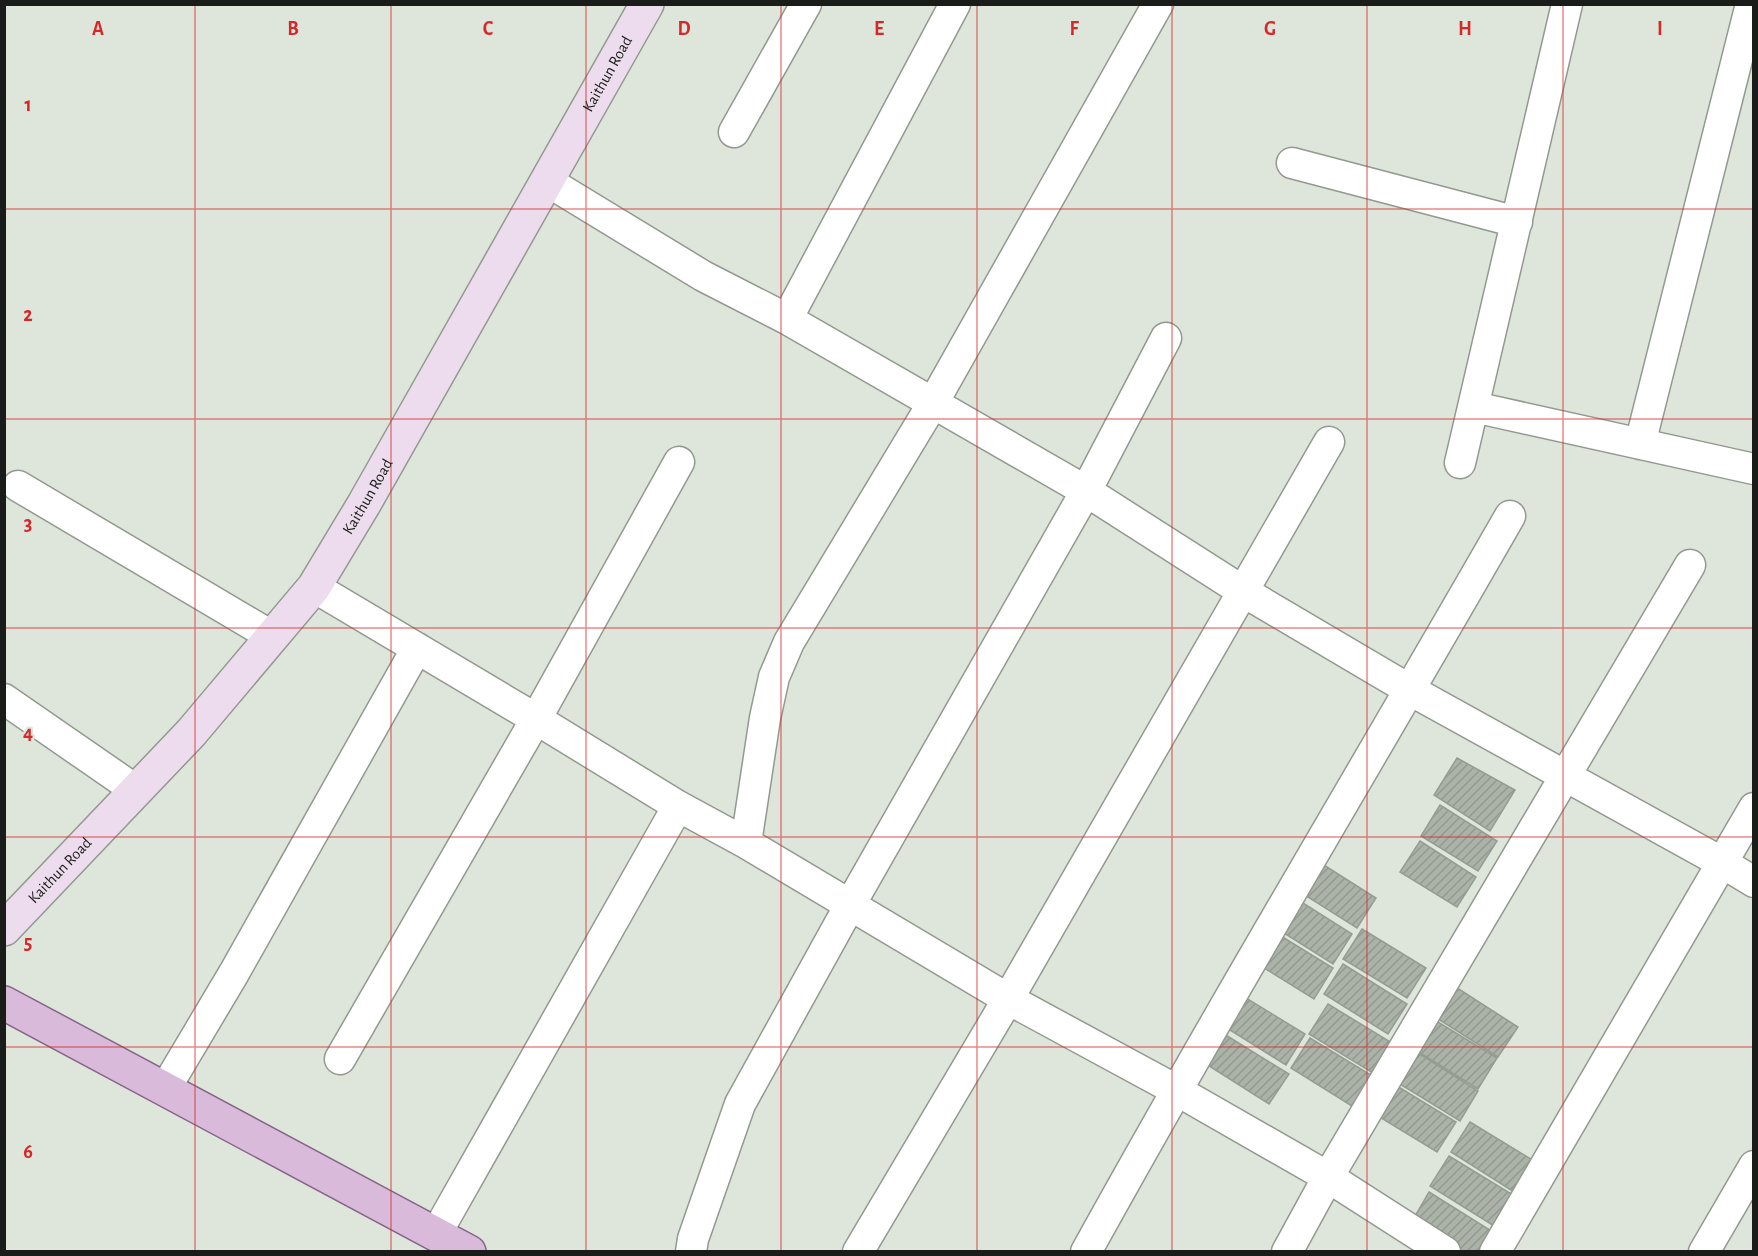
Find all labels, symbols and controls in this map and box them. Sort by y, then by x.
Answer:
text: A [92,19,104,39]
text: B [287,19,299,39]
text: C [483,19,494,39]
text: D [677,19,691,39]
text: E [874,19,884,39]
text: F [1069,19,1079,39]
text: G [1264,19,1276,39]
text: H [1458,19,1472,39]
text: I [1657,19,1663,39]
street label: Kaithun Road [580,33,635,114]
text: 1 [24,95,32,115]
text: 2 [23,305,33,325]
street label: Kaithun Road [340,456,396,537]
text: 3 [24,514,32,534]
text: 4 [23,723,33,743]
street label: Kaithun Road [25,834,95,906]
text: 5 [24,933,32,953]
text: 6 [23,1142,33,1162]

